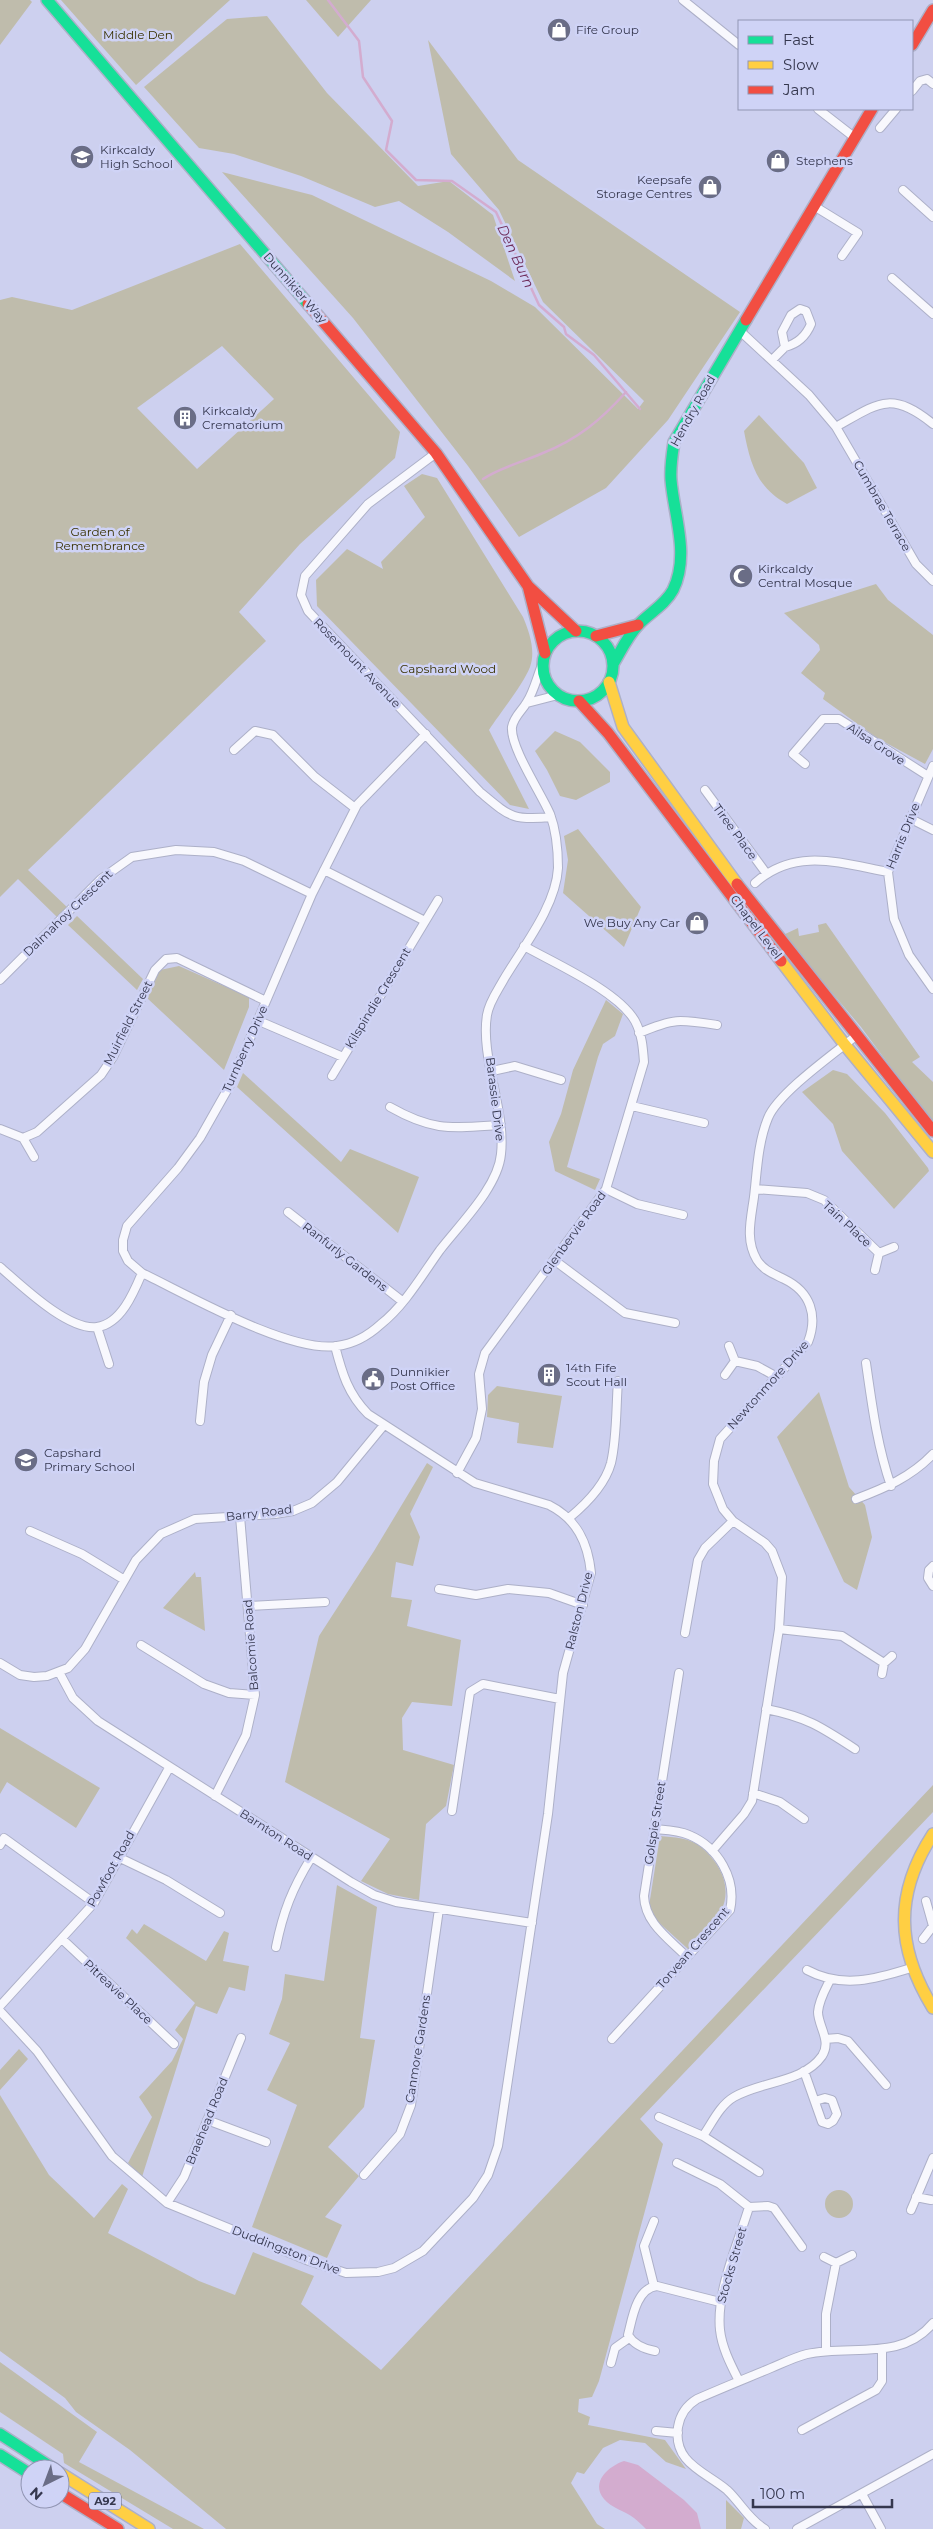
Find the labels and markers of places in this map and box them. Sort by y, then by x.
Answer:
shop icon: Fife Group [546,17,572,43]
place label: Fife Group [576,22,639,37]
place label: Kirkcaldy High School [100,142,173,171]
school or university icon: Kirkcaldy High School [69,144,95,170]
shop icon: Stephens [765,148,791,174]
place label: Stephens [796,153,853,168]
place label: Keepsafe Storage Centres [596,172,692,201]
shop icon: Keepsafe Storage Centres [697,174,723,200]
place label: Kirkcaldy Crematorium [202,403,283,432]
building icon: Kirkcaldy Crematorium [172,405,198,431]
place label: Kirkcaldy Central Mosque [758,561,853,590]
mosque icon: Kirkcaldy Central Mosque [728,563,754,589]
shop icon: We Buy Any Car [684,910,710,936]
place label: We Buy Any Car [584,915,680,930]
place label: 14th Fife Scout Hall [566,1360,627,1389]
building icon: 14th Fife Scout Hall [536,1362,562,1388]
place label: Dunnikier Post Office [390,1364,455,1393]
public building icon: Dunnikier Post Office [360,1366,386,1392]
place label: Capshard Primary School [44,1445,135,1474]
school or university icon: Capshard Primary School [13,1447,39,1473]

